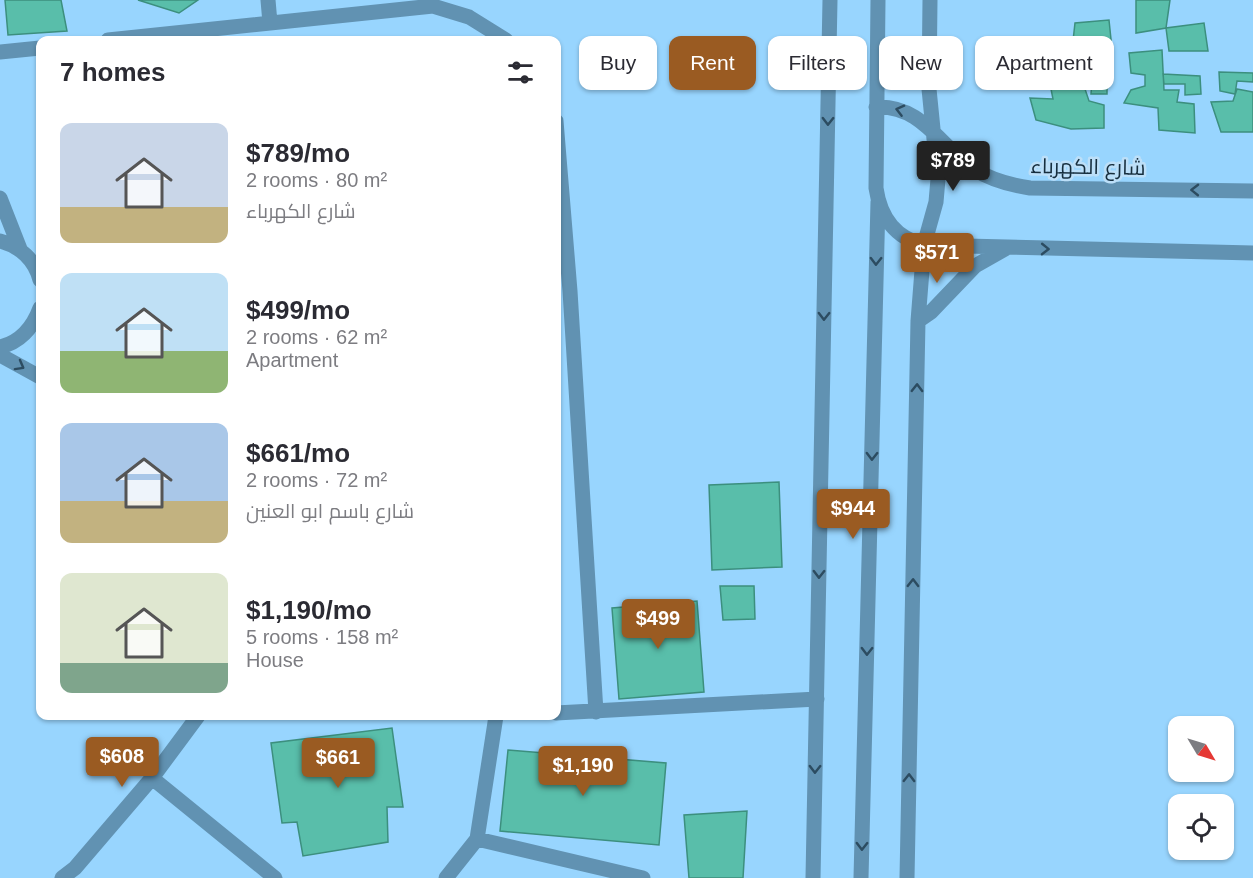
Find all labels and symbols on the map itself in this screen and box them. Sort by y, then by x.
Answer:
one-way arrow [895,104,905,117]
one-way arrow [821,117,834,126]
pin: $789 [917,141,989,192]
street label: شارع الكهرباء [1030,154,1146,182]
one-way arrow [1190,184,1199,197]
pin: $571 [901,233,973,284]
one-way arrow [1041,243,1050,255]
one-way arrow [870,256,883,265]
one-way arrow [818,312,830,321]
one-way arrow [14,359,24,370]
one-way arrow [911,383,923,392]
one-way arrow [865,451,878,460]
pin: $944 [817,489,889,540]
one-way arrow [813,570,825,579]
one-way arrow [907,578,919,587]
pin: $499 [622,599,694,650]
one-way arrow [861,646,873,655]
north arrow [1168,716,1234,782]
pin: $608 [86,737,158,788]
pin: $661 [302,738,374,789]
pin: $1,190 [534,746,632,797]
one-way arrow [809,765,822,774]
one-way arrow [903,773,915,782]
one-way arrow [856,841,868,850]

